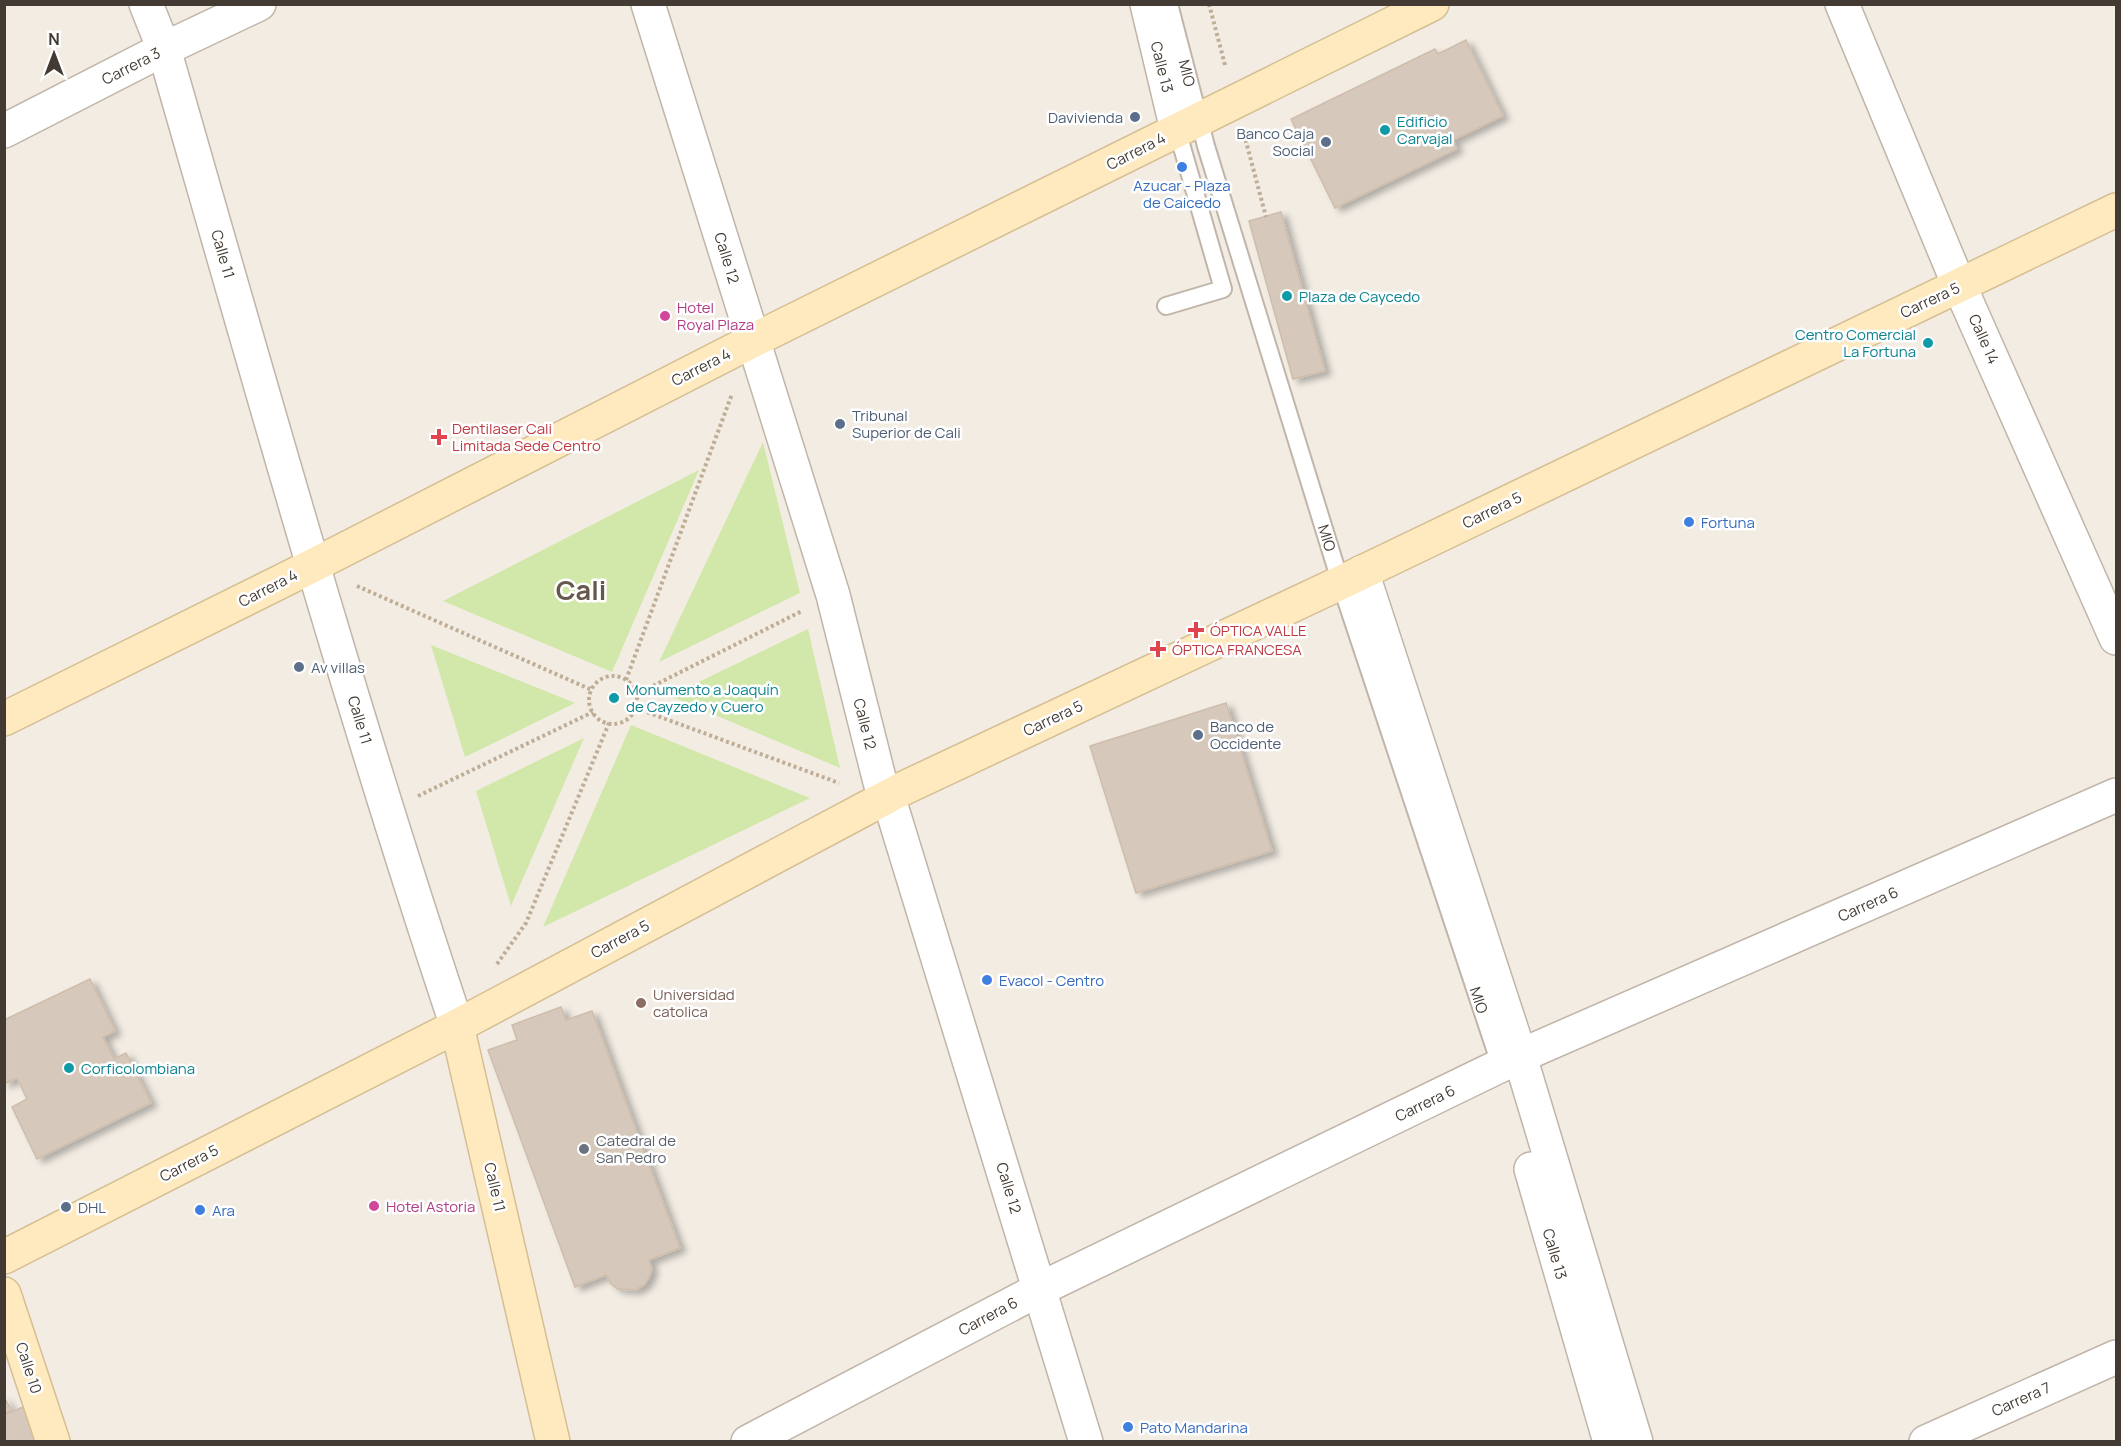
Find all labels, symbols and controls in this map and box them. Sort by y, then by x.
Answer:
north arrow [24,24,84,84]
text: N [48,28,60,50]
street label: Calle 13 [1146,39,1178,95]
street label: Carrera 3 [98,42,164,90]
street label: MIO [1174,57,1200,89]
place label: Davivienda [1048,107,1123,128]
marker: Davivienda [1128,110,1142,124]
place label: Edificio Carvajal [1397,111,1453,149]
place label: Banco Caja Social [1237,123,1314,161]
marker: Edificio Carvajal [1378,123,1392,137]
street label: Carrera 4 [1103,127,1169,175]
marker: Banco Caja Social [1319,135,1333,149]
marker: Azucar - Plaza de Caicedo [1175,160,1189,174]
place label: Azucar - Plaza de Caicedo [1133,175,1231,213]
street label: Calle 11 [206,227,240,281]
street label: Calle 12 [709,230,745,286]
street label: Carrera 5 [1897,277,1963,323]
place label: Plaza de Caycedo [1299,286,1420,307]
marker: Plaza de Caycedo [1280,289,1294,303]
place label: Hotel Royal Plaza [677,297,754,335]
marker: Hotel Royal Plaza [658,309,672,323]
street label: Calle 14 [1964,311,2004,367]
place label: Centro Comercial La Fortuna [1795,324,1916,362]
marker: Centro Comercial La Fortuna [1921,336,1935,350]
street label: Carrera 4 [668,343,734,391]
place label: Tribunal Superior de Cali [852,405,961,443]
marker: Tribunal Superior de Cali [833,417,847,431]
place label: Dentilaser Cali Limitada Sede Centro [452,418,601,456]
marker: Dentilaser Cali Limitada Sede Centro [430,428,448,446]
street label: Carrera 5 [1459,487,1525,533]
place label: Fortuna [1701,512,1755,533]
marker: Fortuna [1682,515,1696,529]
street label: MIO [1313,522,1341,554]
street label: Carrera 4 [235,564,301,612]
district label: Cali [556,571,606,608]
place label: ÓPTICA VALLE [1210,620,1307,641]
marker: ÓPTICA VALLE [1187,621,1205,639]
place label: ÓPTICA FRANCESA [1172,639,1302,660]
marker: ÓPTICA FRANCESA [1149,640,1167,658]
place label: Av villas [311,657,365,678]
marker: Av villas [292,660,306,674]
place label: Monumento a Joaquín de Cayzedo y Cuero [626,679,779,717]
marker: Monumento a Joaquín de Cayzedo y Cuero [607,691,621,705]
street label: Calle 11 [343,693,377,747]
street label: Carrera 5 [1020,695,1086,741]
street label: Calle 12 [848,696,882,752]
place label: Banco de Occidente [1210,716,1282,754]
marker: Banco de Occidente [1191,728,1205,742]
street label: Carrera 6 [1834,881,1902,927]
street label: Carrera 5 [587,915,653,963]
place label: Evacol - Centro [999,970,1104,991]
marker: Evacol - Centro [980,973,994,987]
place label: Universidad catolica [653,984,735,1022]
street label: MIO [1465,984,1493,1016]
marker: Universidad catolica [634,996,648,1010]
place label: Corficolombiana [81,1058,195,1079]
marker: Corficolombiana [62,1061,76,1075]
street label: Carrera 6 [1392,1079,1458,1127]
place label: Catedral de San Pedro [596,1130,676,1168]
street label: Carrera 5 [156,1139,222,1187]
marker: Catedral de San Pedro [577,1142,591,1156]
street label: Calle 11 [479,1160,511,1214]
street label: Calle 12 [991,1160,1027,1216]
place label: Hotel Astoria [386,1196,475,1217]
place label: DHL [78,1197,106,1218]
marker: Hotel Astoria [367,1199,381,1213]
marker: DHL [59,1200,73,1214]
place label: Ara [212,1200,235,1221]
marker: Ara [193,1203,207,1217]
street label: Calle 13 [1538,1226,1572,1282]
street label: Carrera 6 [955,1292,1021,1340]
street label: Calle 10 [11,1340,47,1396]
street label: Carrera 7 [1988,1377,2054,1421]
place label: Pato Mandarina [1140,1417,1248,1438]
marker: Pato Mandarina [1121,1420,1135,1434]

